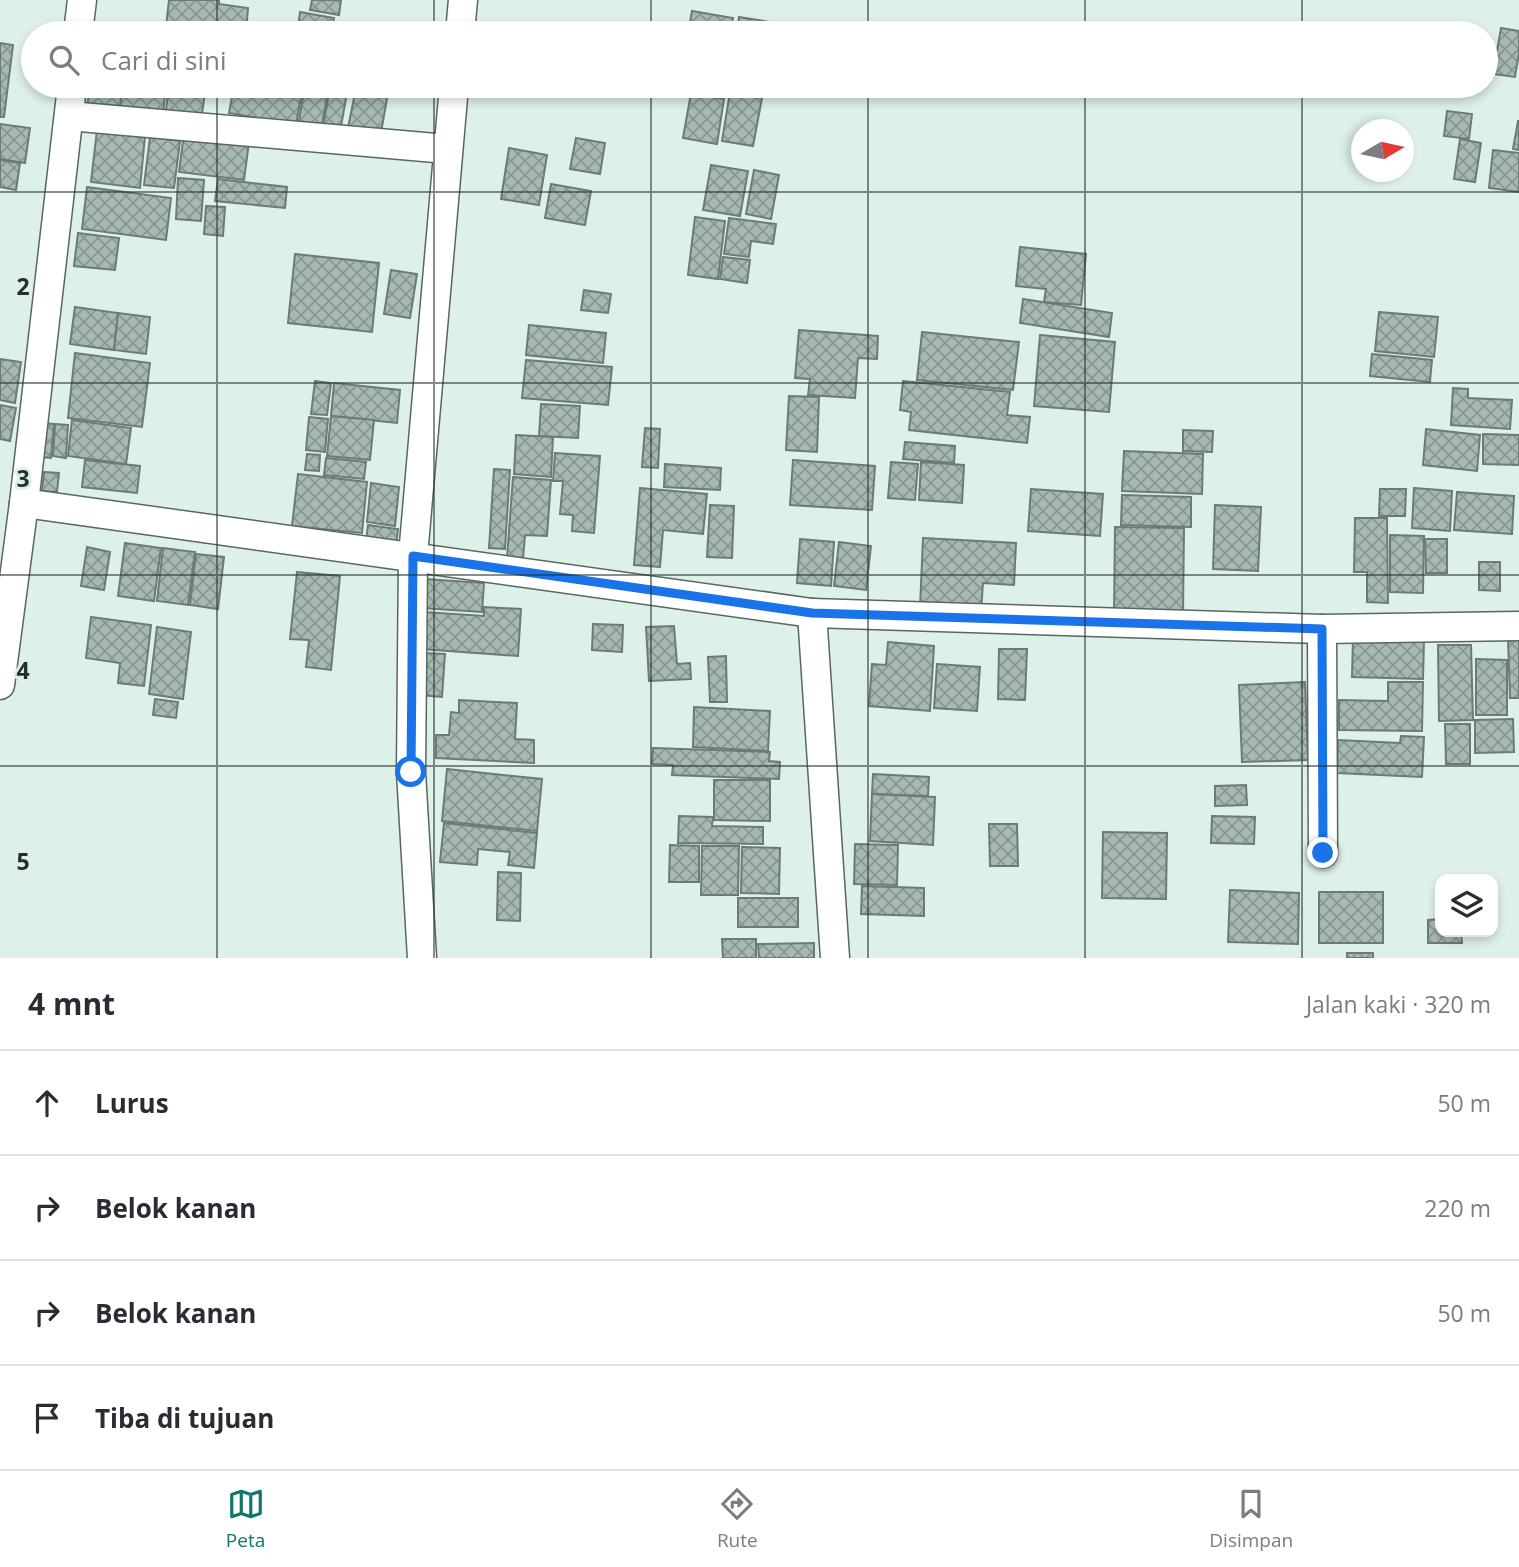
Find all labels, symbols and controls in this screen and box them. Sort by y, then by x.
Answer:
search box [21,21,1498,98]
icon: search [45,41,83,79]
text: Cari di sini [101,42,226,78]
north arrow [1351,119,1414,182]
text: 2 [16,270,30,302]
text: 3 [16,462,30,494]
text: 4 [16,654,30,686]
route start [395,756,426,787]
route end [1307,837,1338,868]
text: 5 [16,845,30,877]
map controls [1435,874,1498,937]
button: layers [1435,874,1498,937]
text: 4 mnt [28,983,115,1024]
text: Jalan kaki · 320 m [1306,988,1491,1020]
icon: ahead [28,1084,66,1122]
text: Lurus [95,1085,169,1121]
text: 50 m [1437,1087,1491,1119]
icon: right [28,1189,66,1227]
text: Belok kanan [95,1190,256,1226]
text: 220 m [1424,1192,1491,1224]
icon: right [28,1294,66,1332]
text: Belok kanan [95,1295,256,1331]
text: 50 m [1437,1297,1491,1329]
icon: arrive [28,1399,66,1437]
text: Tiba di tujuan [95,1400,274,1436]
tab: Peta [226,1485,265,1553]
tab: Rute [717,1485,758,1553]
tab: Disimpan [1209,1485,1293,1553]

